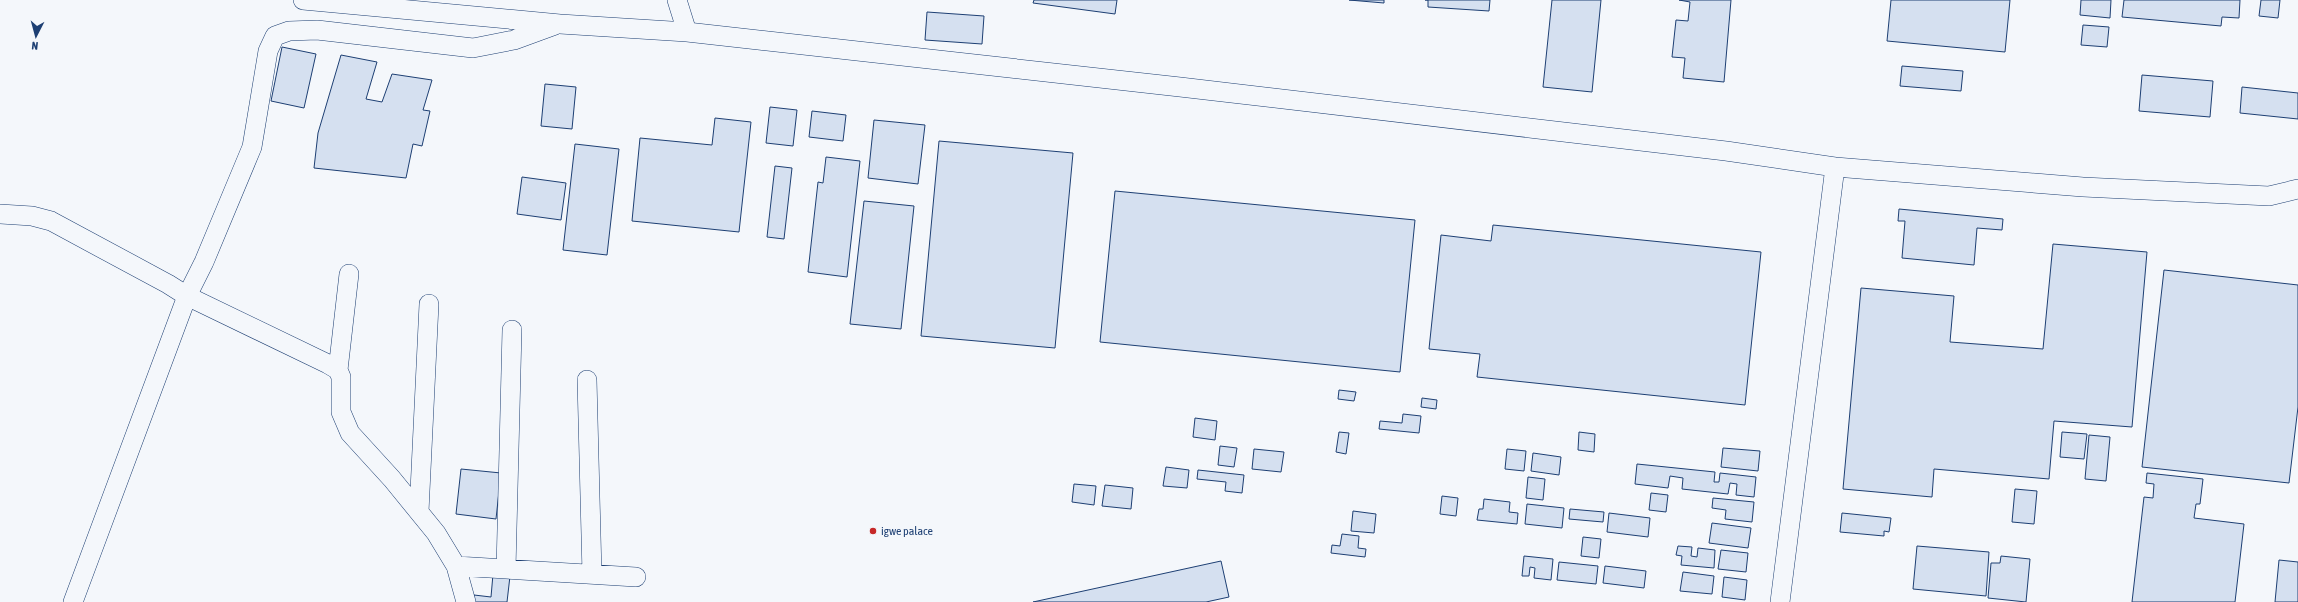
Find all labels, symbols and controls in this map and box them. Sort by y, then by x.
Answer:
north arrow [16,16,56,56]
text: N [31,40,39,52]
place label: igwe palace [881,524,933,538]
marker: igwe palace [868,526,878,536]

